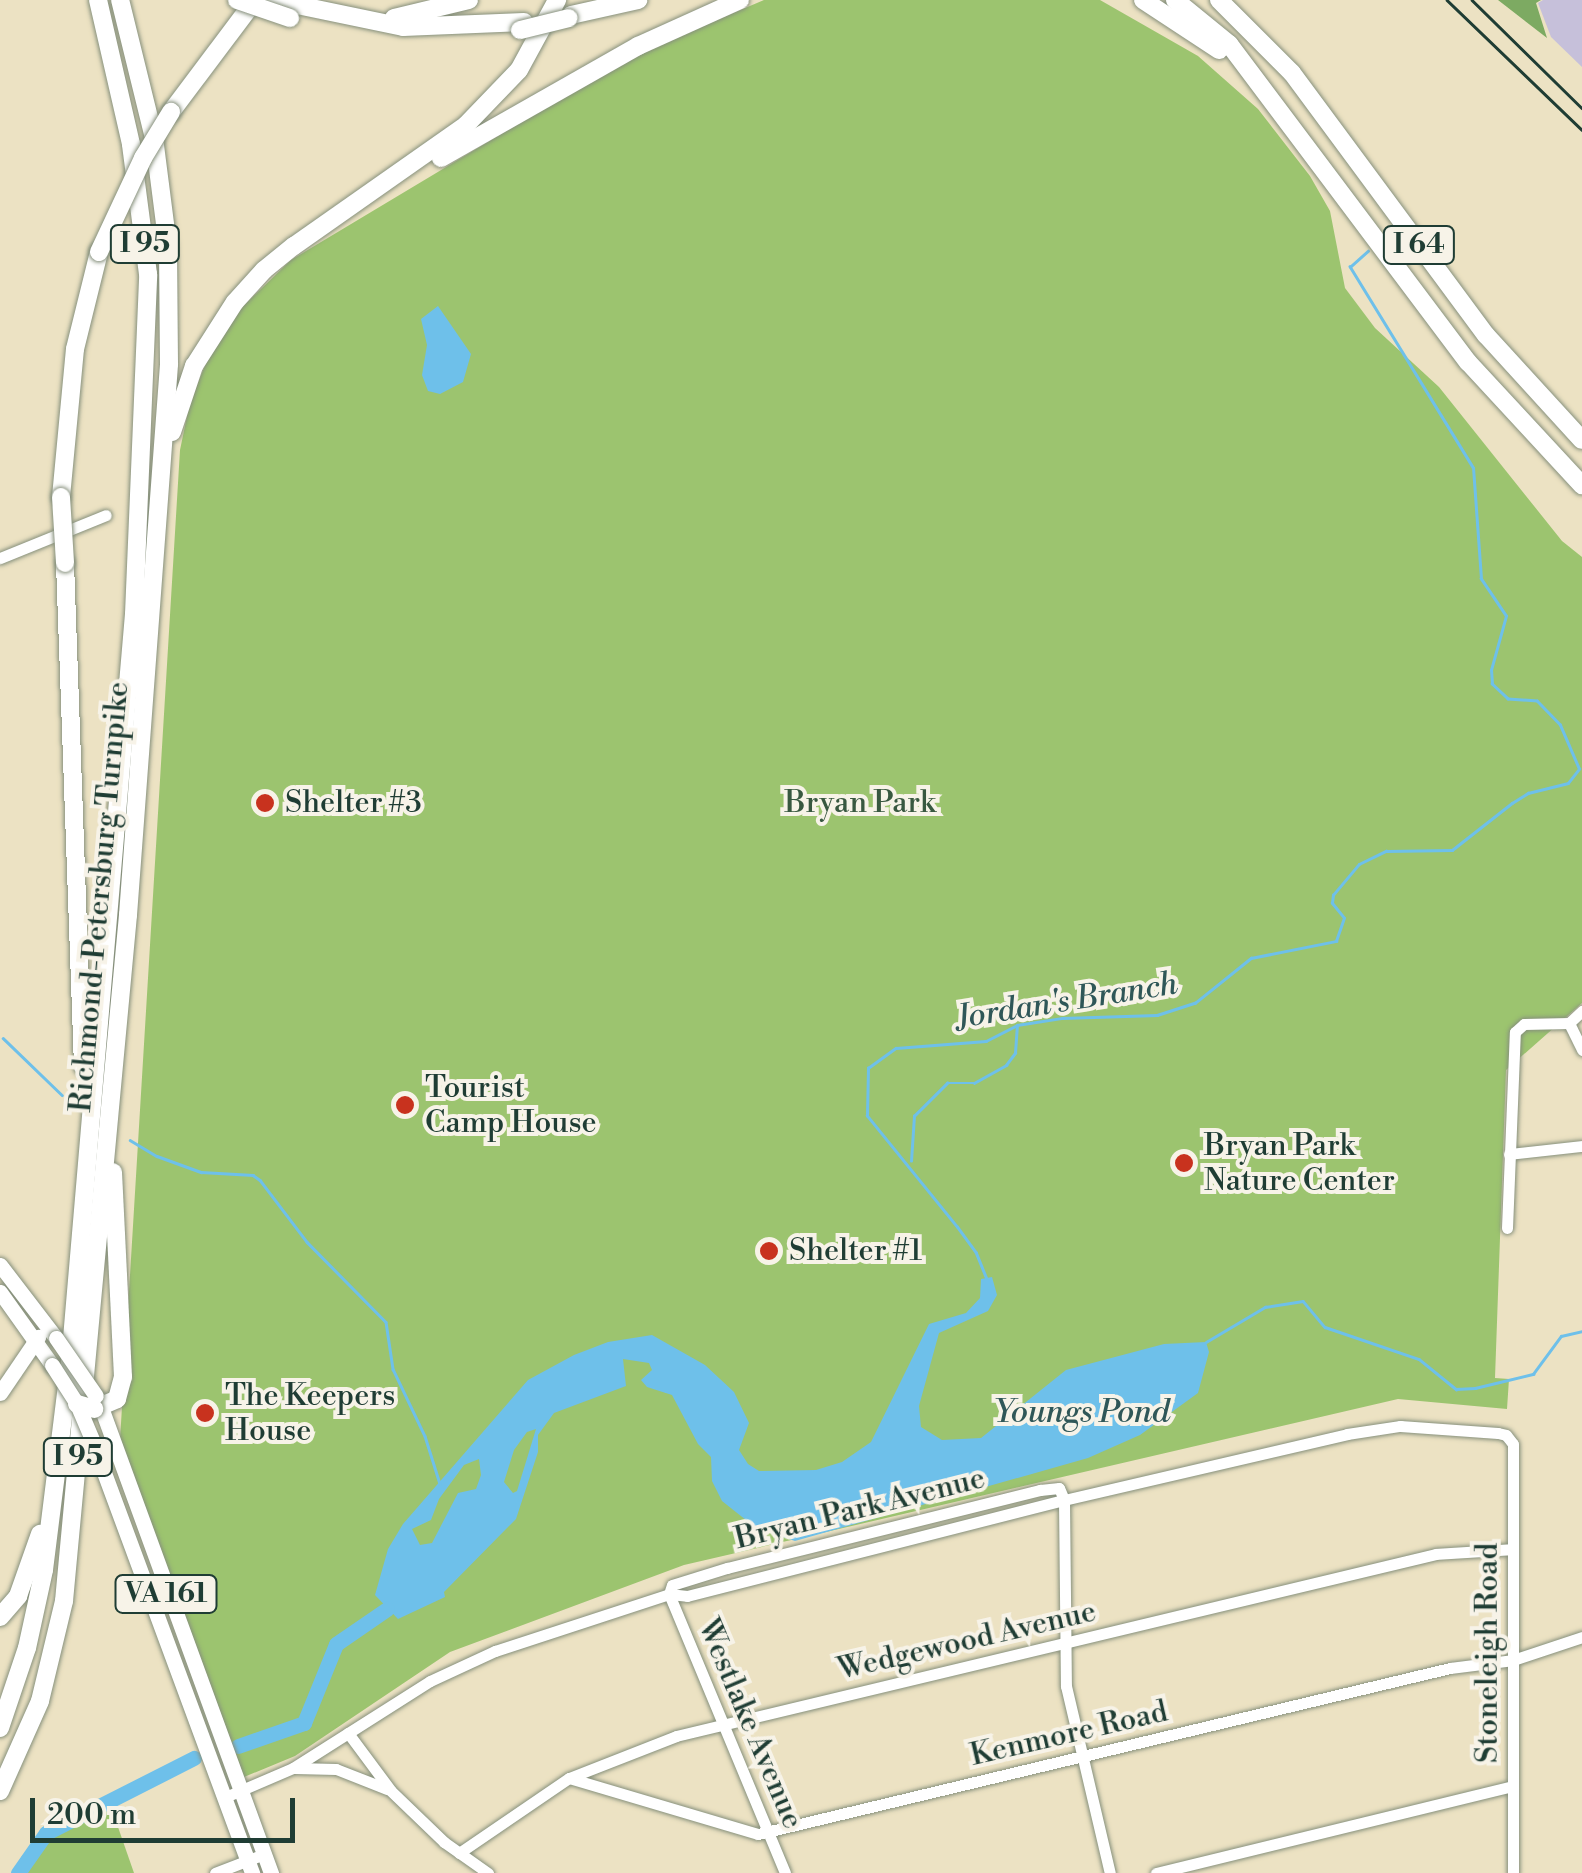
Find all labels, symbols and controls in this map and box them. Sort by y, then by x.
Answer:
road number: I 95 [108,221,182,267]
road number: I 64 [1382,222,1456,268]
street label: Richmond-Petersburg Turnpike [63,680,137,1114]
place label: Shelter #3 [285,785,422,821]
park label: Bryan Park [784,785,936,821]
marker: Shelter #3 [254,792,276,814]
water label: Jordan's Branch [954,965,1180,1037]
place label: Tourist Camp House [425,1070,597,1140]
marker: Tourist Camp House [394,1094,416,1116]
place label: Bryan Park Nature Center [1204,1128,1395,1198]
marker: Bryan Park Nature Center [1173,1152,1195,1174]
place label: Shelter #1 [789,1233,922,1269]
marker: Shelter #1 [758,1240,780,1262]
place label: The Keepers House [225,1378,395,1448]
water label: Youngs Pond [994,1393,1170,1431]
marker: The Keepers House [194,1402,216,1424]
road number: I 95 [40,1434,116,1480]
street label: Bryan Park Avenue [731,1461,989,1557]
street label: Stoneleigh Road [1470,1543,1506,1763]
road number: VA 161 [114,1571,218,1617]
street label: Wedgewood Avenue [834,1594,1100,1688]
street label: Westlake Avenue [690,1614,810,1834]
street label: Kenmore Road [967,1694,1171,1774]
scale bar [35,1778,300,1840]
text: 200 m [47,1796,136,1834]

